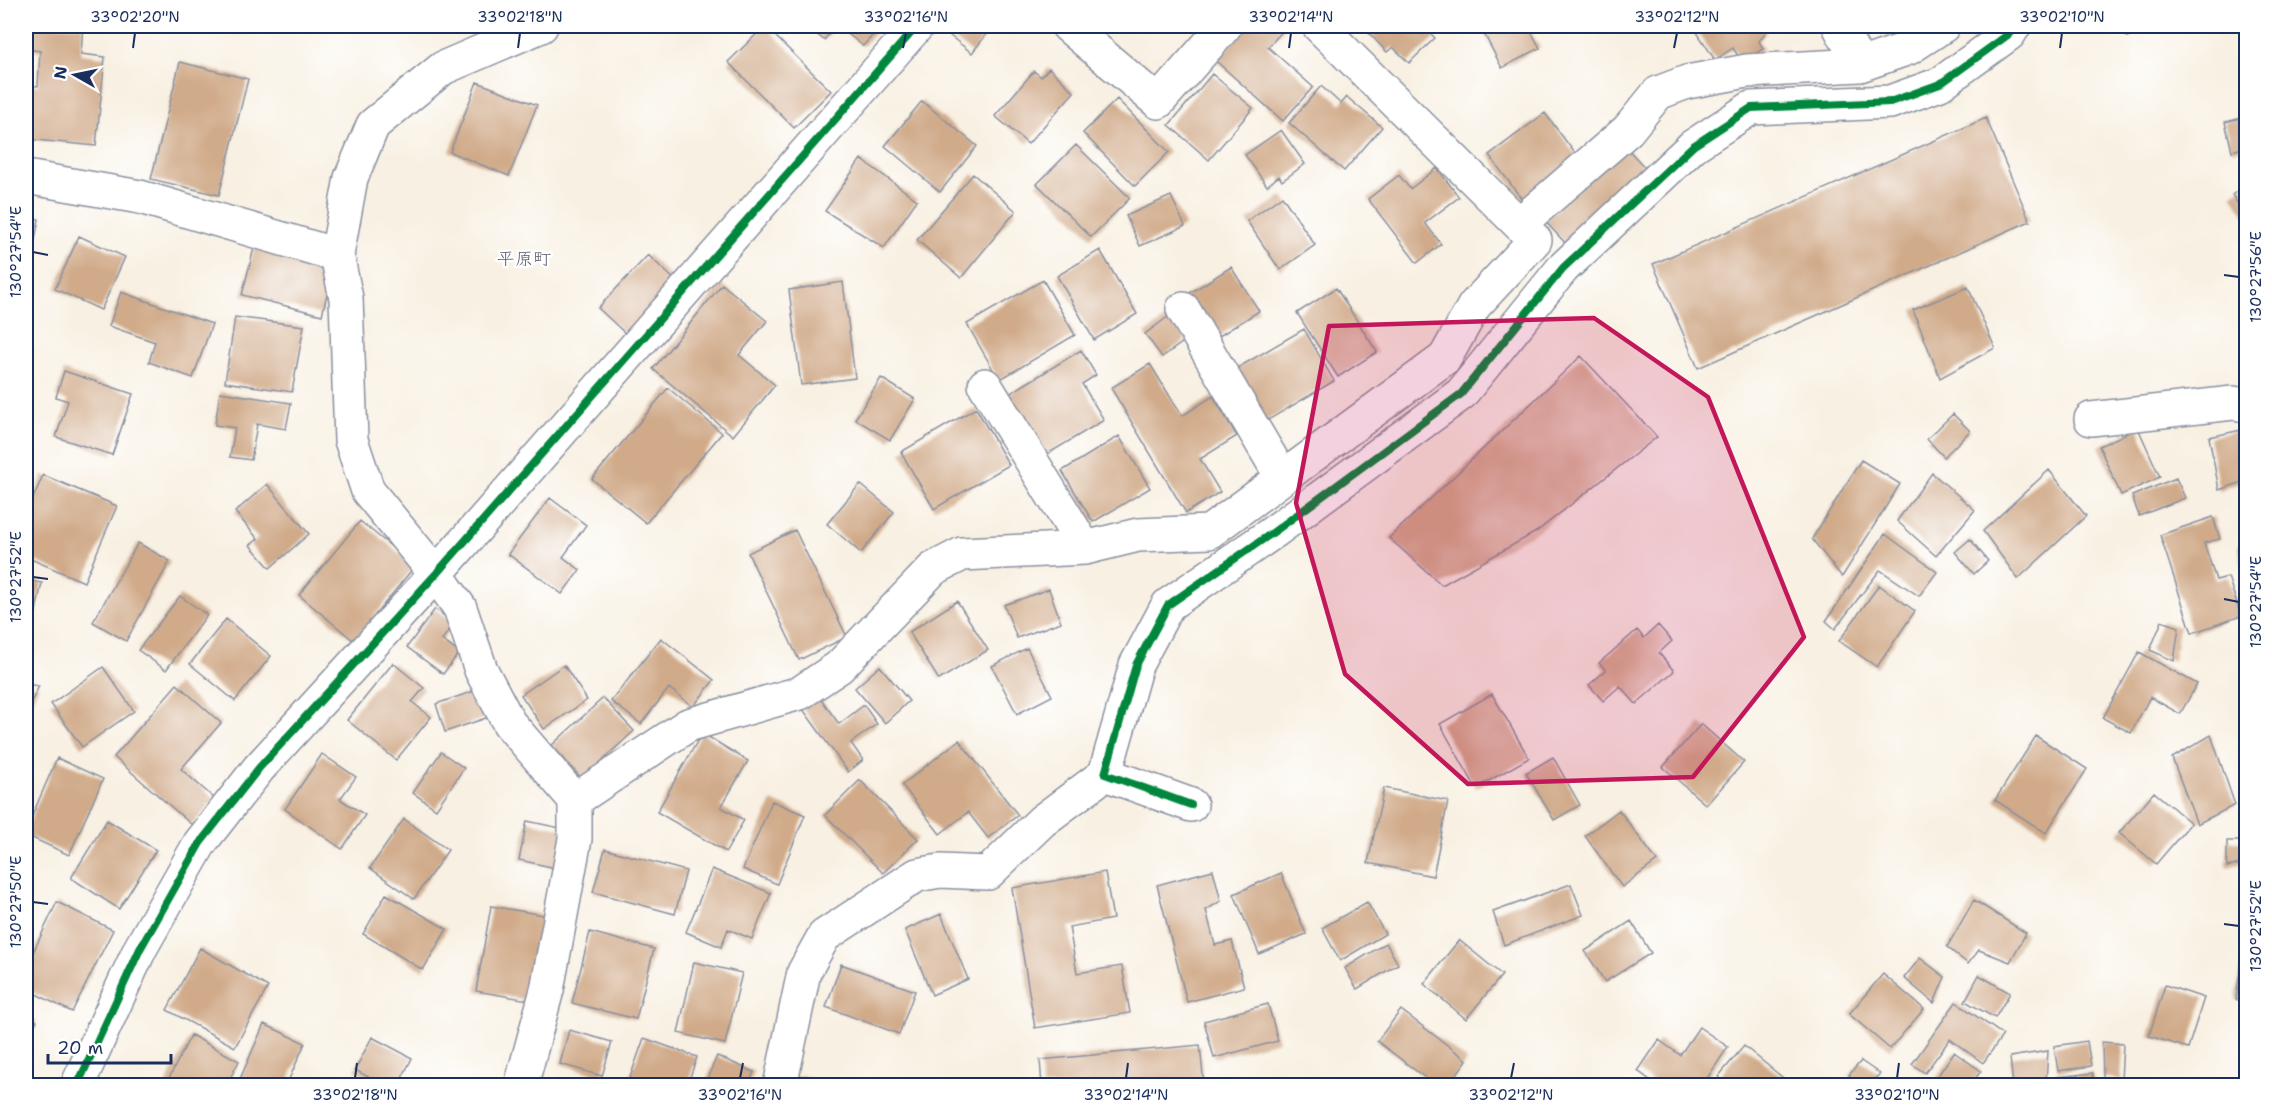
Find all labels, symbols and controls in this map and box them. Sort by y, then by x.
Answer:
text: 33°02'20"N [90,7,180,27]
text: 33°02'18"N [477,7,563,27]
text: 33°02'16"N [864,7,948,27]
text: 33°02'14"N [1249,7,1333,27]
text: 33°02'12"N [1635,7,1719,27]
text: 33°02'10"N [2019,7,2105,27]
north arrow [45,45,105,105]
text: N [49,65,72,81]
text: 130°27'54"E [6,206,26,298]
text: 130°27'56"E [2246,231,2266,323]
district label: 平原町 [497,247,551,271]
text: 130°27'52"E [6,531,26,623]
text: 130°27'54"E [2246,556,2266,648]
text: 130°27'50"E [6,856,26,948]
text: 130°27'52"E [2246,880,2266,972]
scale bar [48,1027,171,1065]
text: 20 m [57,1036,103,1060]
text: 33°02'18"N [312,1085,398,1105]
text: 33°02'16"N [698,1085,782,1105]
text: 33°02'14"N [1084,1085,1168,1105]
text: 33°02'12"N [1469,1085,1553,1105]
text: 33°02'10"N [1854,1085,1940,1105]

